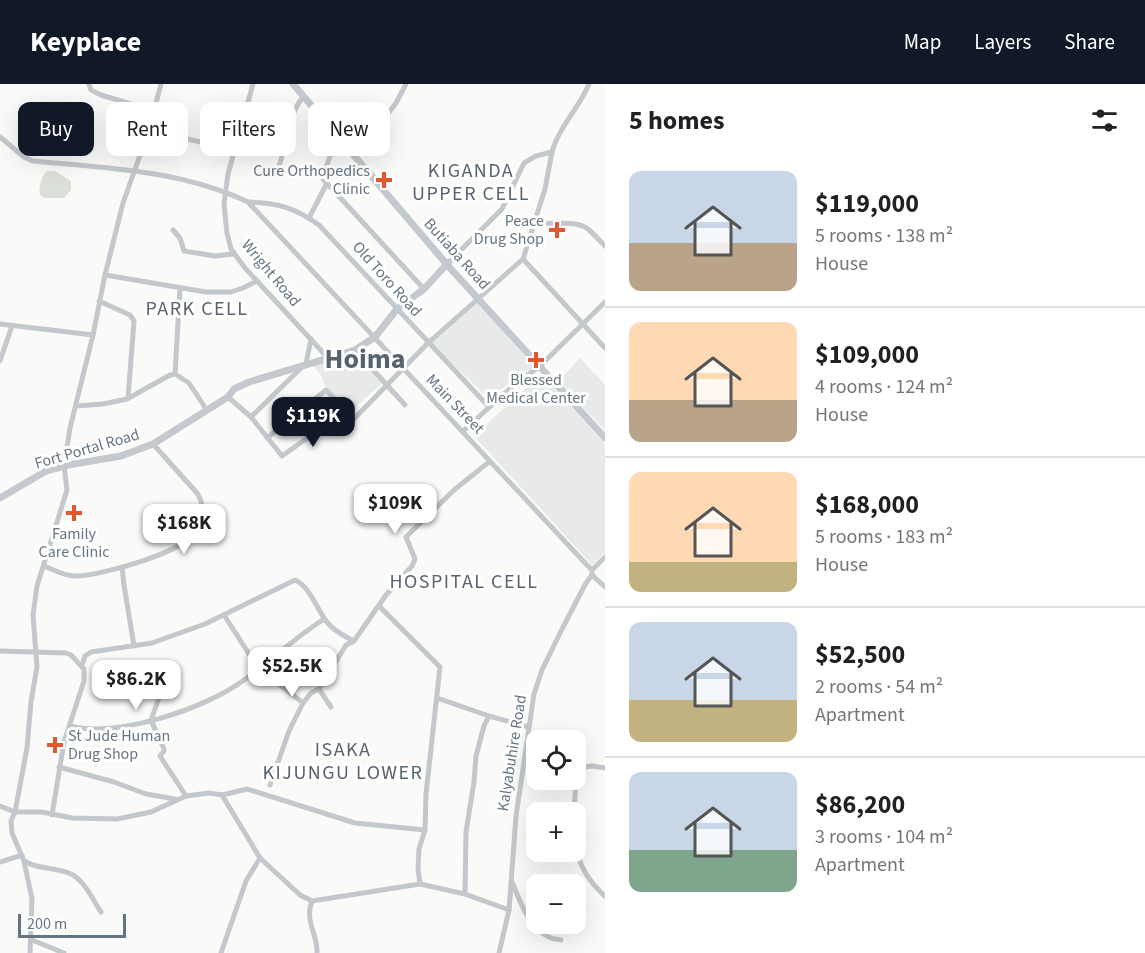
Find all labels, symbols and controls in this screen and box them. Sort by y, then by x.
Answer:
text: Keyplace [30,22,141,62]
text: Map [904,27,941,57]
text: Layers [974,27,1031,57]
text: Share [1064,27,1115,57]
chip: Buy [18,102,94,156]
chip: Rent [106,102,188,156]
chip: Filters [200,102,296,156]
chip: New [308,102,390,156]
text: 5 homes [629,102,724,139]
icon: filters [1088,104,1121,137]
district label: KIGANDA UPPER CELL [412,157,530,208]
place label: Cure Orthopedics Clinic [253,160,370,200]
marker: Cure Orthopedics Clinic [375,171,393,189]
text: $119,000 [815,185,919,222]
icon: home [677,195,749,267]
place label: Peace Drug Shop [474,210,544,250]
street label: Butiaba Road [419,213,495,295]
marker: Peace Drug Shop [548,221,566,239]
text: 5 rooms · 138 m² [815,222,953,250]
street label: Wright Road [236,235,306,311]
street label: Old Toro Road [347,236,427,322]
text: House [815,250,868,278]
district label: PARK CELL [145,295,249,323]
text: $109,000 [815,336,919,373]
district label: Hoima [325,339,405,379]
icon: home [677,346,749,418]
marker: Blessed Medical Center [527,351,545,369]
street label: Main Street [421,369,490,439]
place label: Blessed Medical Center [486,369,586,409]
text: 4 rooms · 124 m² [815,373,953,401]
pin: $119K [271,397,355,448]
text: House [815,401,868,429]
text: $119K [286,402,340,430]
street label: Fort Portal Road [32,424,142,474]
pin: $109K [353,484,437,535]
text: $168,000 [815,486,919,523]
text: $109K [368,489,422,517]
icon: home [677,496,749,568]
marker: Family Care Clinic [65,504,83,522]
pin: $168K [142,504,226,555]
text: $168K [157,509,211,537]
place label: Family Care Clinic [39,523,109,563]
text: 5 rooms · 183 m² [815,523,953,551]
text: House [815,551,868,579]
district label: HOSPITAL CELL [390,568,538,596]
text: $52,500 [815,636,905,673]
icon: home [677,646,749,718]
pin: $52.5K [243,647,341,698]
text: $52.5K [262,652,322,680]
pin: $86.2K [87,660,185,711]
text: $86.2K [106,665,166,693]
text: 2 rooms · 54 m² [815,673,943,701]
street label: Kalyabuhire Road [492,693,532,813]
text: Apartment [815,701,905,729]
place label: St Jude Human Drug Shop [68,725,170,765]
map controls [526,730,586,934]
button: locate [526,730,586,790]
marker: St Jude Human Drug Shop [46,736,64,754]
district label: ISAKA KIJUNGU LOWER [263,736,424,787]
text: $86,200 [815,786,905,823]
icon: home [677,796,749,868]
button: + [526,802,586,862]
text: 3 rooms · 104 m² [815,823,953,851]
text: Apartment [815,851,905,879]
button: − [526,874,586,934]
scale bar [18,911,126,938]
text: 200 m [27,913,67,935]

